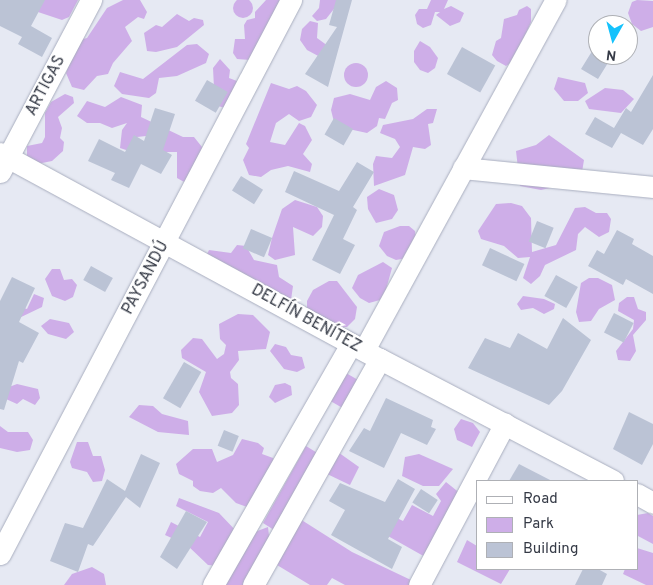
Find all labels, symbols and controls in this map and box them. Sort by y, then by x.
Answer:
north arrow [588,15,638,65]
text: N [605,45,617,63]
street label: ARTIGAS [22,53,70,119]
street label: PAYSANDÚ [119,238,173,318]
street label: DELFÍN BENÍTEZ [248,281,364,357]
legend [476,480,638,570]
text: Road [523,490,558,509]
text: Park [523,515,554,534]
text: Building [523,540,578,559]

